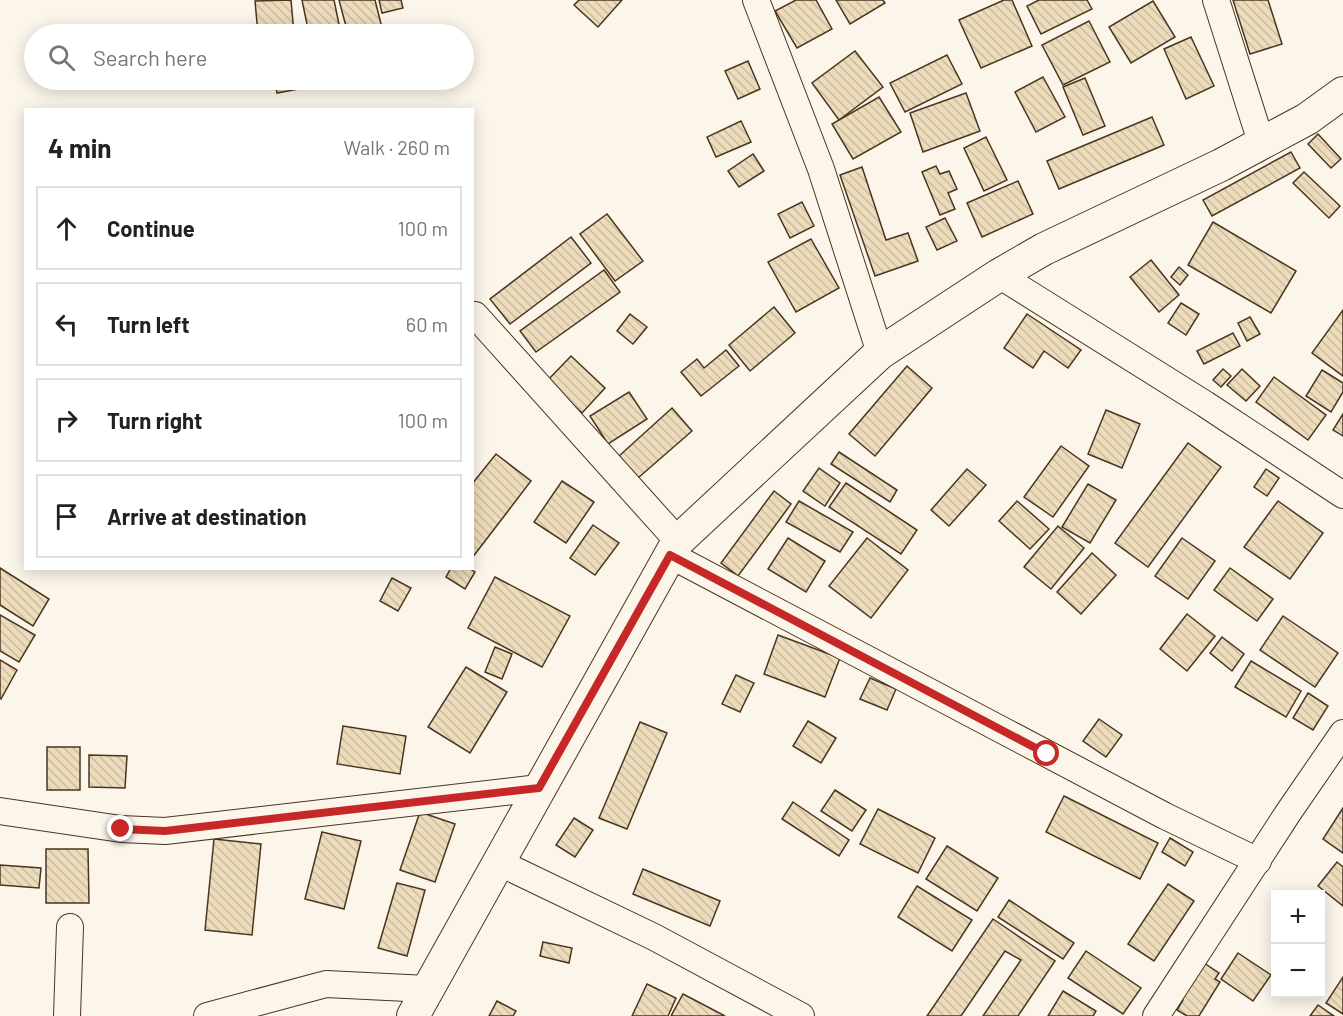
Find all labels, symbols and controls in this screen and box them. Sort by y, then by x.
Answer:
search box [24,24,474,90]
icon: search [45,41,78,74]
text: Search here [93,44,207,70]
text: 4 min [48,132,112,163]
text: Walk · 260 m [343,135,450,159]
icon: ahead [50,212,83,245]
text: Continue [107,215,195,241]
text: 100 m [398,216,448,240]
icon: left [50,308,83,341]
text: Turn left [107,311,190,337]
text: 60 m [406,312,448,336]
icon: right [50,404,83,437]
text: Turn right [107,407,202,433]
text: 100 m [398,408,448,432]
icon: arrive [50,500,83,533]
text: Arrive at destination [107,503,306,529]
route start [1033,740,1059,766]
route end [107,815,133,841]
map controls [1271,890,1325,998]
button: + [1271,890,1325,944]
button: − [1271,944,1325,998]

